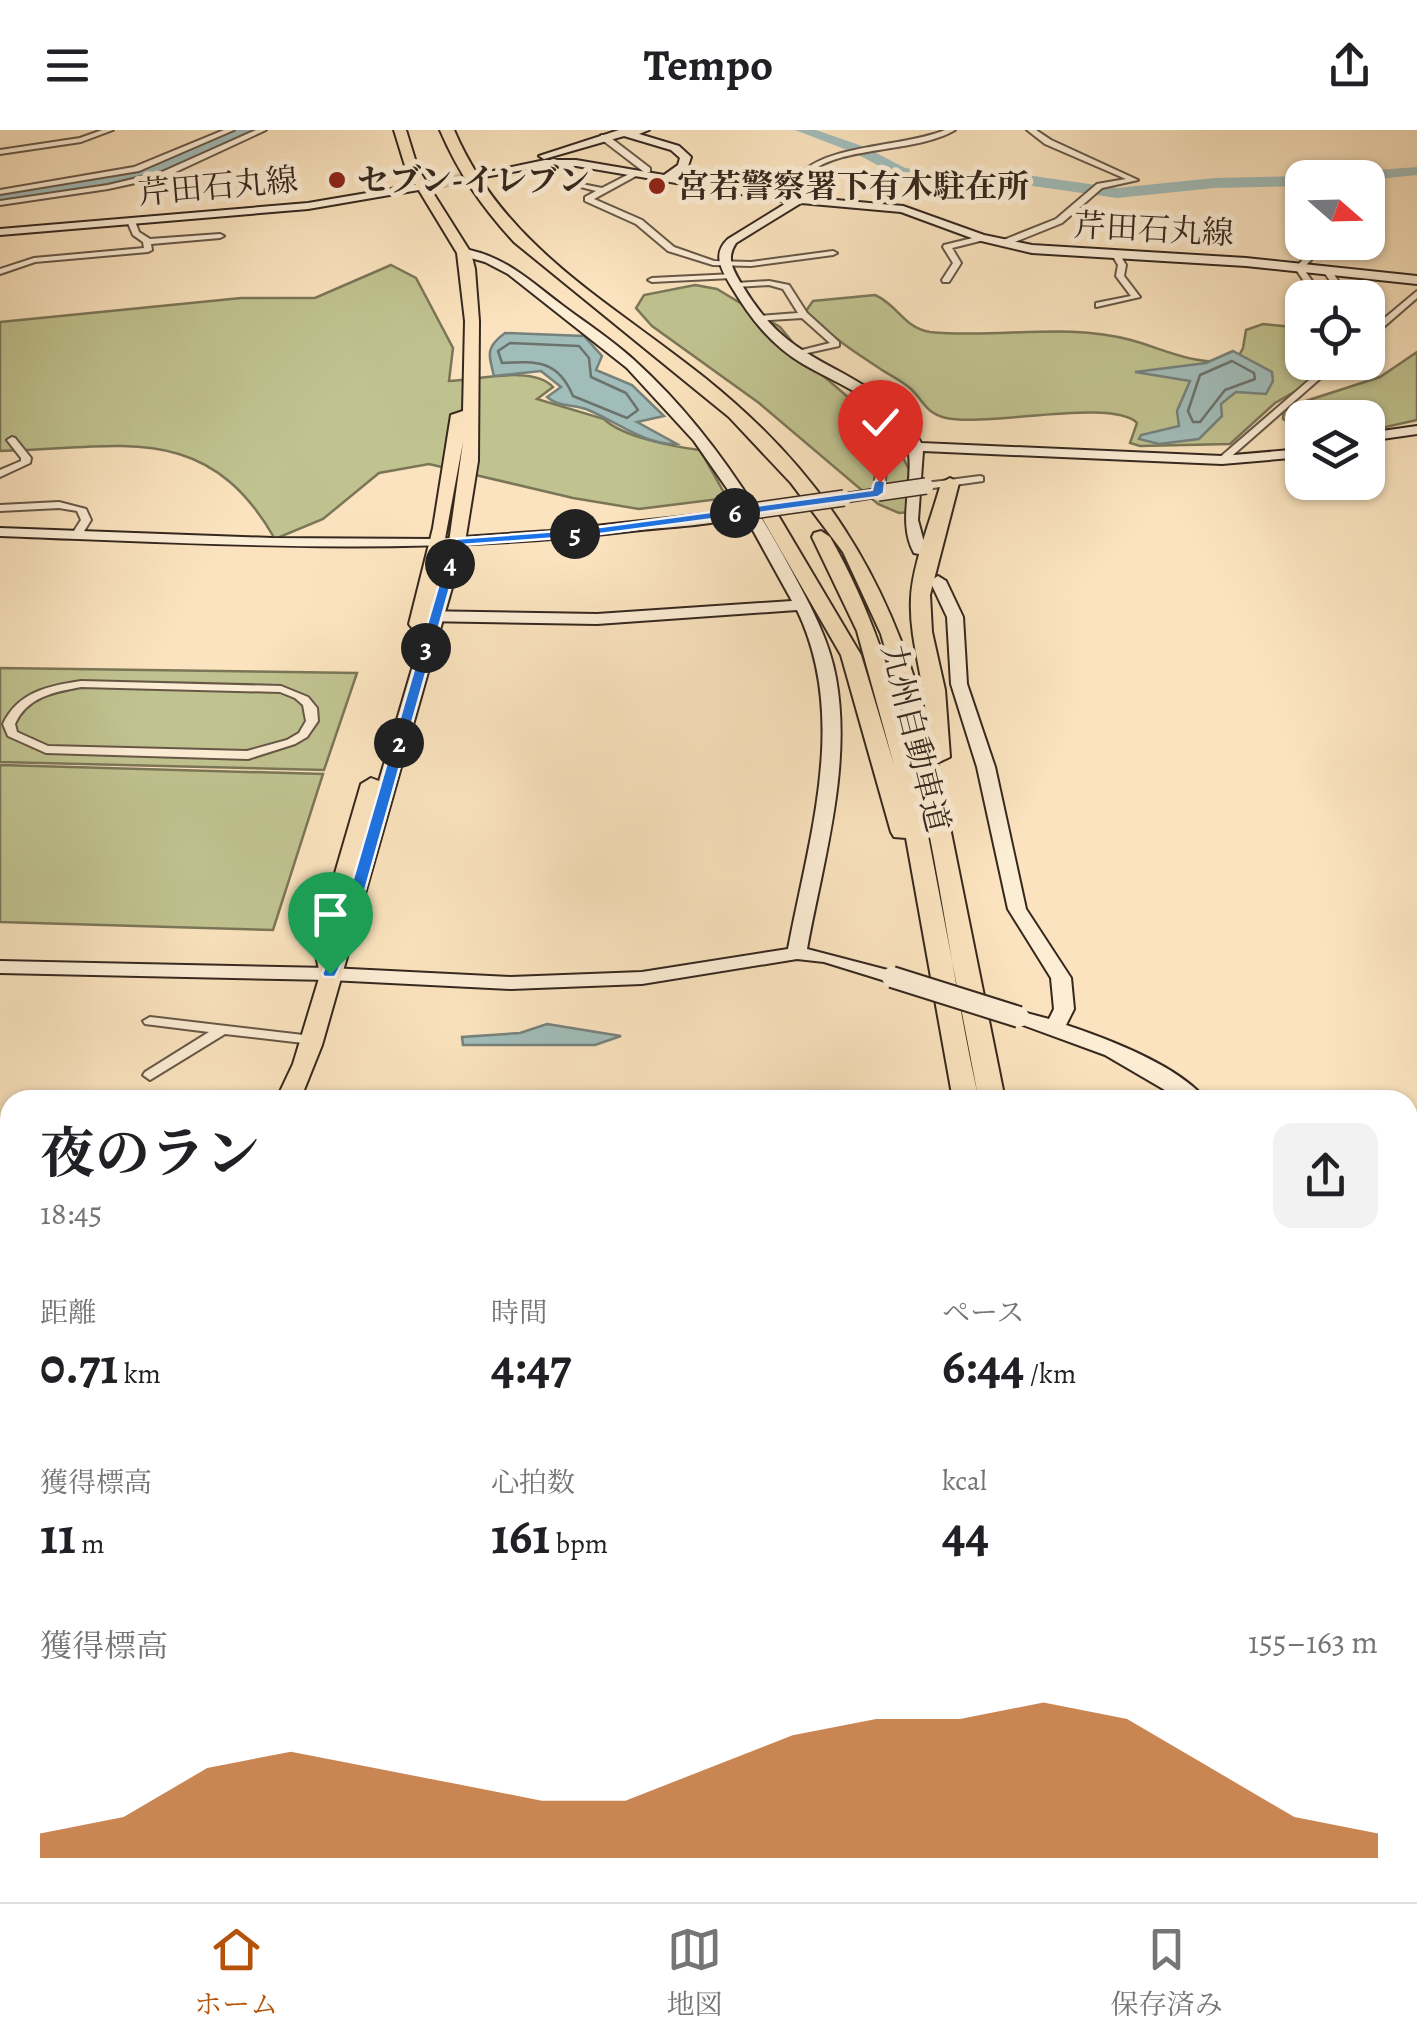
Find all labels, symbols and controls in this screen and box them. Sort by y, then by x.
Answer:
text: Tempo [644,34,773,96]
icon: menu [40,38,95,93]
icon: share [1322,38,1377,93]
street label: 芹田石丸線 [136,157,300,215]
place label: セブン-イレブン [357,158,590,202]
north arrow [1285,160,1385,260]
map controls [1285,160,1385,500]
place label: 宮若警察署下有木駐在所 [677,164,1029,208]
marker: セブン-イレブン [326,169,348,191]
marker: 宮若警察署下有木駐在所 [646,175,668,197]
street label: 芹田石丸線 [1073,203,1235,255]
button: locate [1285,280,1385,380]
pin [838,380,923,483]
icon: check [853,395,908,450]
button: layers [1285,400,1385,500]
pin: 6 [710,488,760,538]
text: 6 [728,494,742,532]
pin: 5 [550,509,600,559]
text: 5 [569,515,581,553]
pin: 4 [425,539,475,589]
text: 4 [443,545,457,583]
pin: 3 [401,623,451,673]
text: 3 [420,629,432,667]
street label: 九州自動車道 [871,640,961,836]
pin: 2 [374,718,424,768]
text: 2 [392,724,406,762]
pin [288,872,373,975]
icon: arrive [303,887,358,942]
text: 夜のラン [40,1116,260,1191]
button: share [1273,1123,1378,1228]
text: 18:45 [40,1191,102,1235]
text: 距離 [40,1294,96,1332]
text: 時間 [491,1294,547,1332]
text: ペース [942,1294,1025,1332]
text: 0.71 [40,1332,118,1400]
text: 4:47 [491,1332,571,1400]
text: 6:44 [942,1332,1024,1400]
text: km [118,1355,161,1393]
text: /km [1024,1355,1076,1393]
text: kcal [942,1462,987,1500]
text: 獲得標高 [40,1464,152,1502]
text: 心拍数 [491,1464,575,1502]
text: 44 [942,1500,989,1568]
text: 11 [40,1502,76,1570]
text: 161 [491,1502,550,1570]
text: m [76,1525,105,1563]
text: bpm [550,1525,608,1563]
text: 155–163 m [1248,1620,1378,1664]
text: 獲得標高 [40,1624,168,1668]
tab: ホーム [194,1922,278,2024]
tab: 地図 [666,1922,723,2024]
tab: 保存済み [1111,1922,1223,2024]

